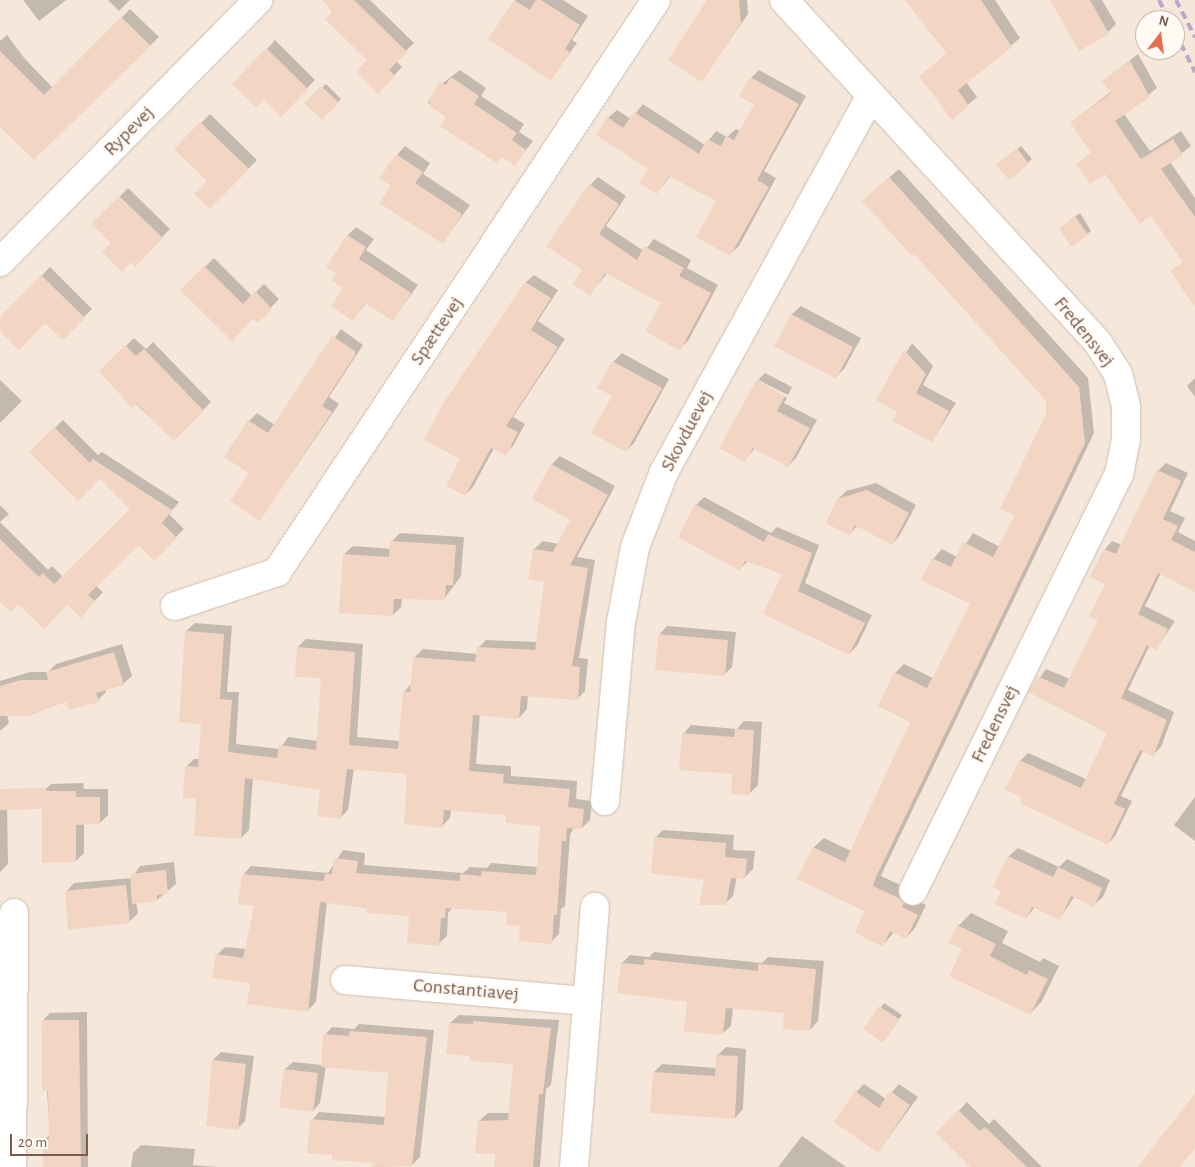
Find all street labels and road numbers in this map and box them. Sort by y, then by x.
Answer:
street label: Rypevej [99,101,159,161]
street label: Spættevej [405,292,469,370]
street label: Fredensvej [1048,292,1120,372]
street label: Skovduevej [656,386,718,476]
street label: Fredensvej [966,681,1024,767]
street label: Constantiavej [412,973,520,1007]

